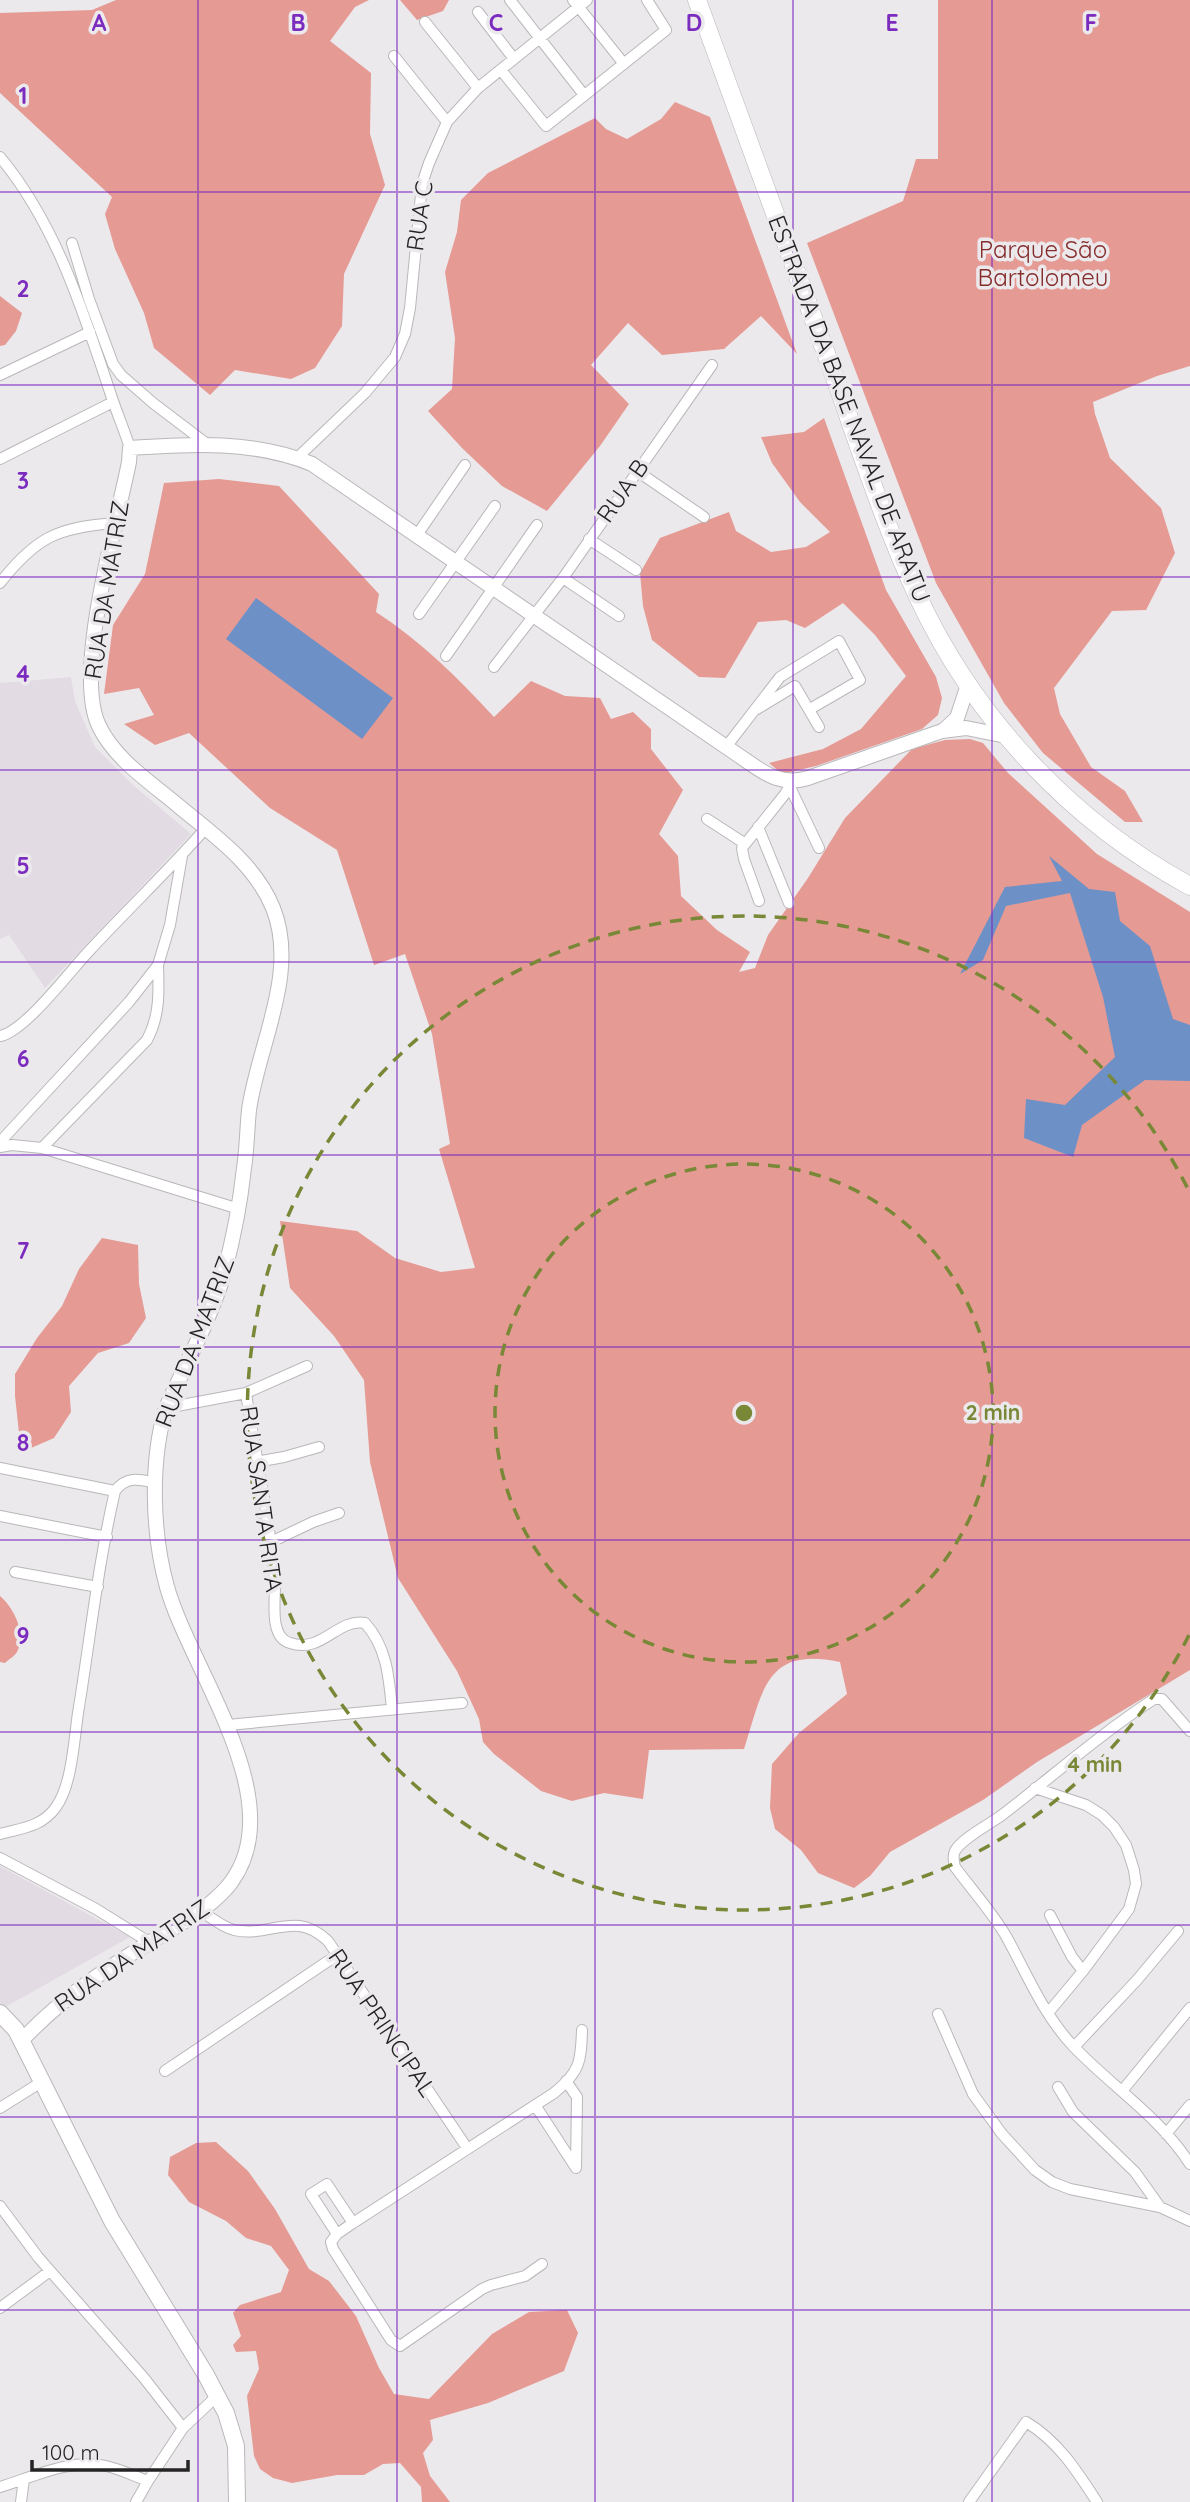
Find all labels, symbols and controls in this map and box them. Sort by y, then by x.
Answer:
text: A [92,8,107,37]
text: B [290,8,306,37]
text: C [489,8,503,37]
text: D [686,8,702,37]
text: E [885,8,899,37]
text: F [1085,8,1097,37]
text: 1 [19,81,27,110]
street label: RUA C [399,179,439,253]
street label: ESTRADA DA BASE NAVAL DE ARATU [762,211,938,606]
park label: Parque São Bartolomeu [978,234,1108,292]
text: 2 [16,274,30,303]
street label: RUA B [590,453,655,528]
text: 3 [17,466,29,495]
street label: RUA DA MATRIZ [77,498,135,681]
text: 4 [16,659,30,688]
text: 5 [16,851,30,880]
text: 6 [17,1044,29,1073]
text: 7 [17,1236,30,1265]
street label: RUA DA MATRIZ [148,1252,240,1431]
text: 2 min [966,1399,1020,1425]
centre of rings [732,1401,756,1425]
street label: RUA SANTA RITA [234,1404,290,1594]
text: 8 [17,1428,29,1457]
text: 9 [16,1621,30,1650]
text: 4 min [1067,1751,1123,1777]
street label: RUA DA MATRIZ [48,1892,215,2018]
street label: RUA PRINCIPAL [322,1943,444,2102]
scale bar [32,2428,187,2472]
text: 100 m [42,2439,100,2465]

